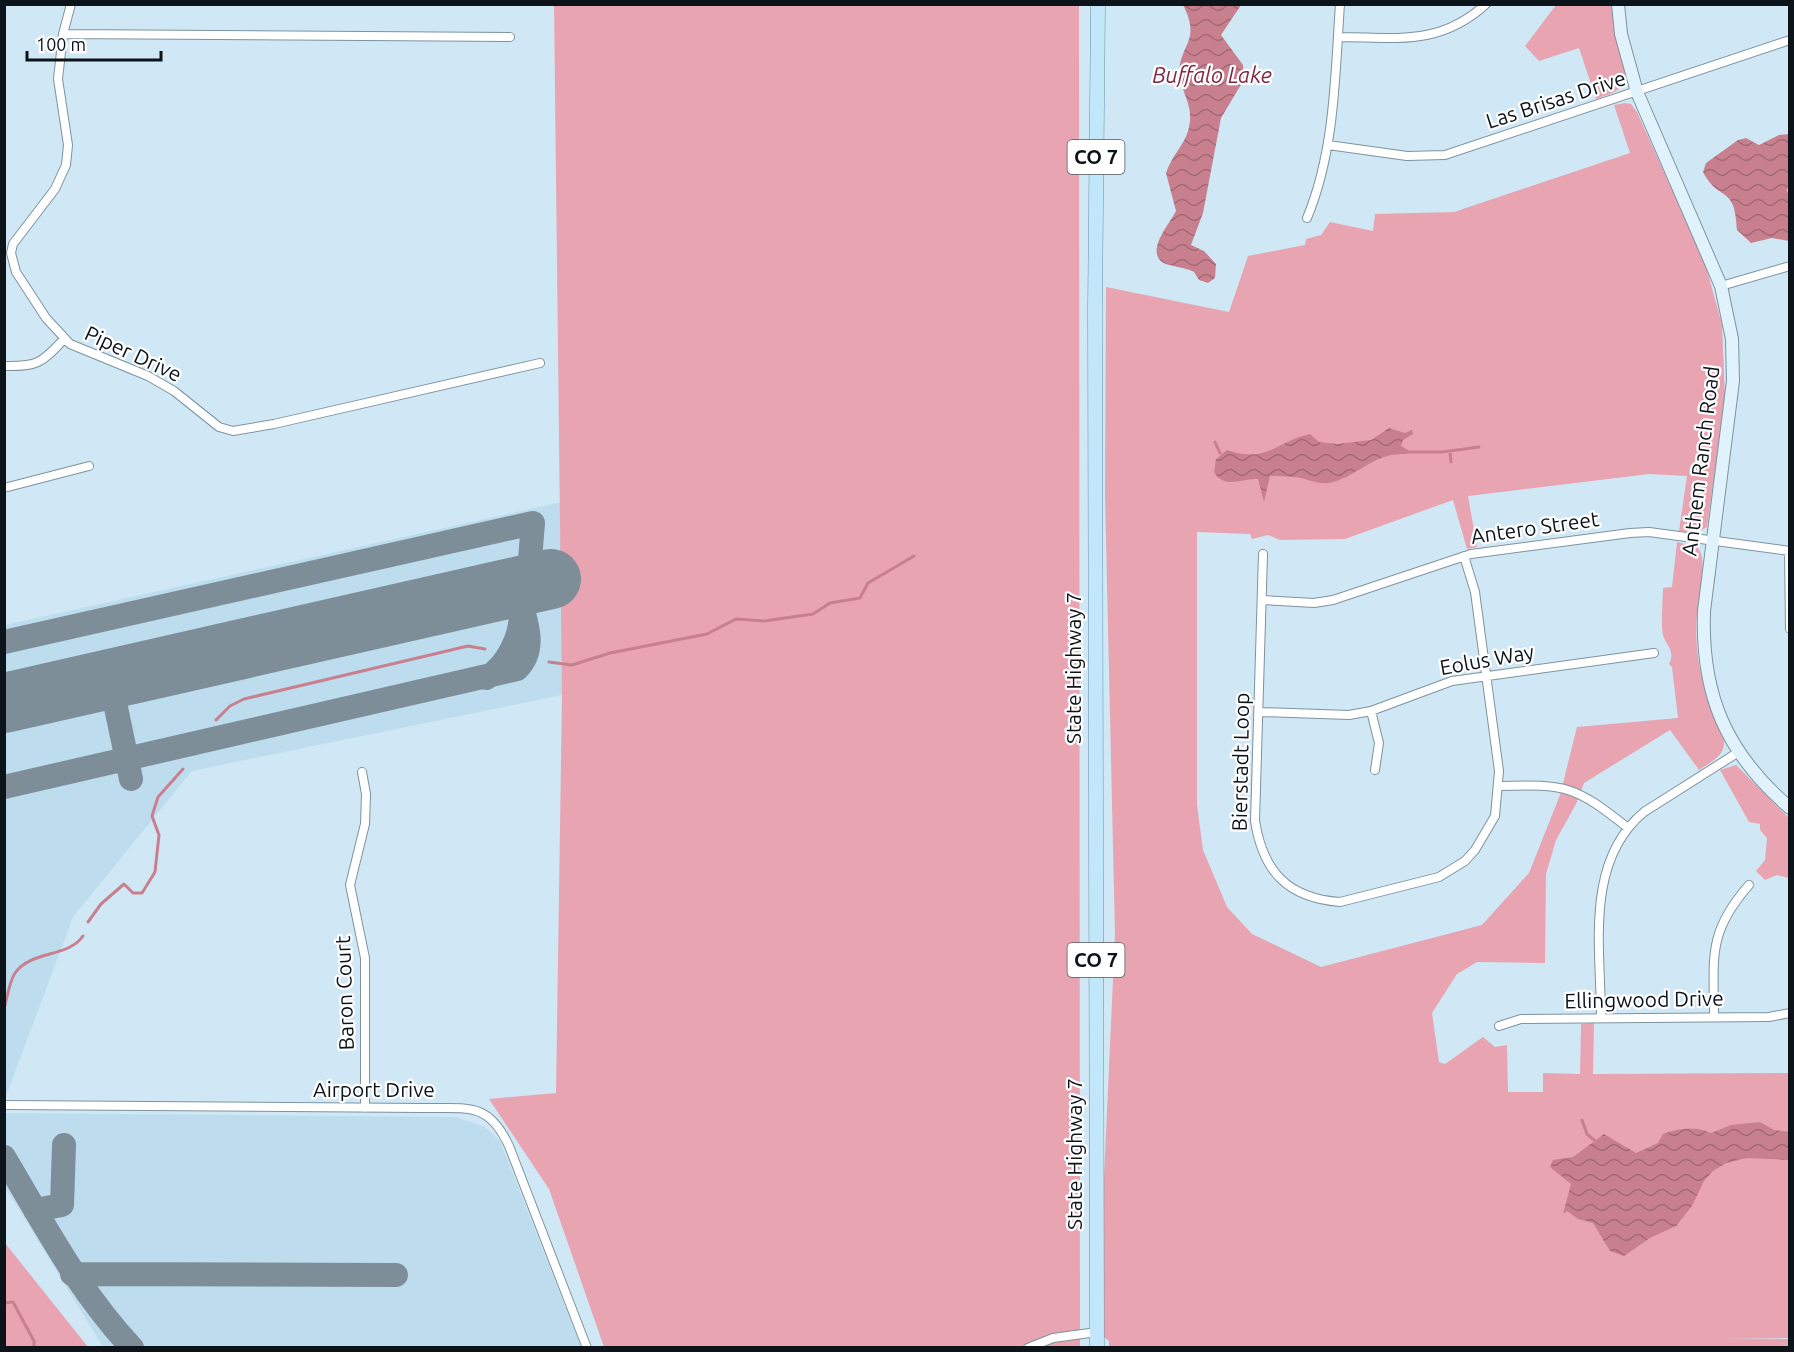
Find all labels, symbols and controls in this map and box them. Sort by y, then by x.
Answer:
scale bar [27,24,160,62]
text: 100 m [36,34,86,54]
water label: Buffalo Lake [1152,62,1272,88]
street label: Las Brisas Drive [1483,65,1628,133]
road number: CO 7 [1068,140,1124,174]
street label: Piper Drive [81,320,186,386]
street label: Anthem Ranch Road [1676,365,1724,557]
street label: Antero Street [1469,506,1600,548]
street label: State Highway 7 [1061,592,1085,744]
street label: Eolus Way [1438,639,1536,679]
street label: Bierstadt Loop [1227,692,1253,832]
street label: Baron Court [330,935,358,1051]
road number: CO 7 [1068,943,1124,977]
street label: Ellingwood Drive [1564,986,1724,1012]
street label: Airport Drive [313,1077,435,1101]
street label: State Highway 7 [1062,1078,1086,1230]

